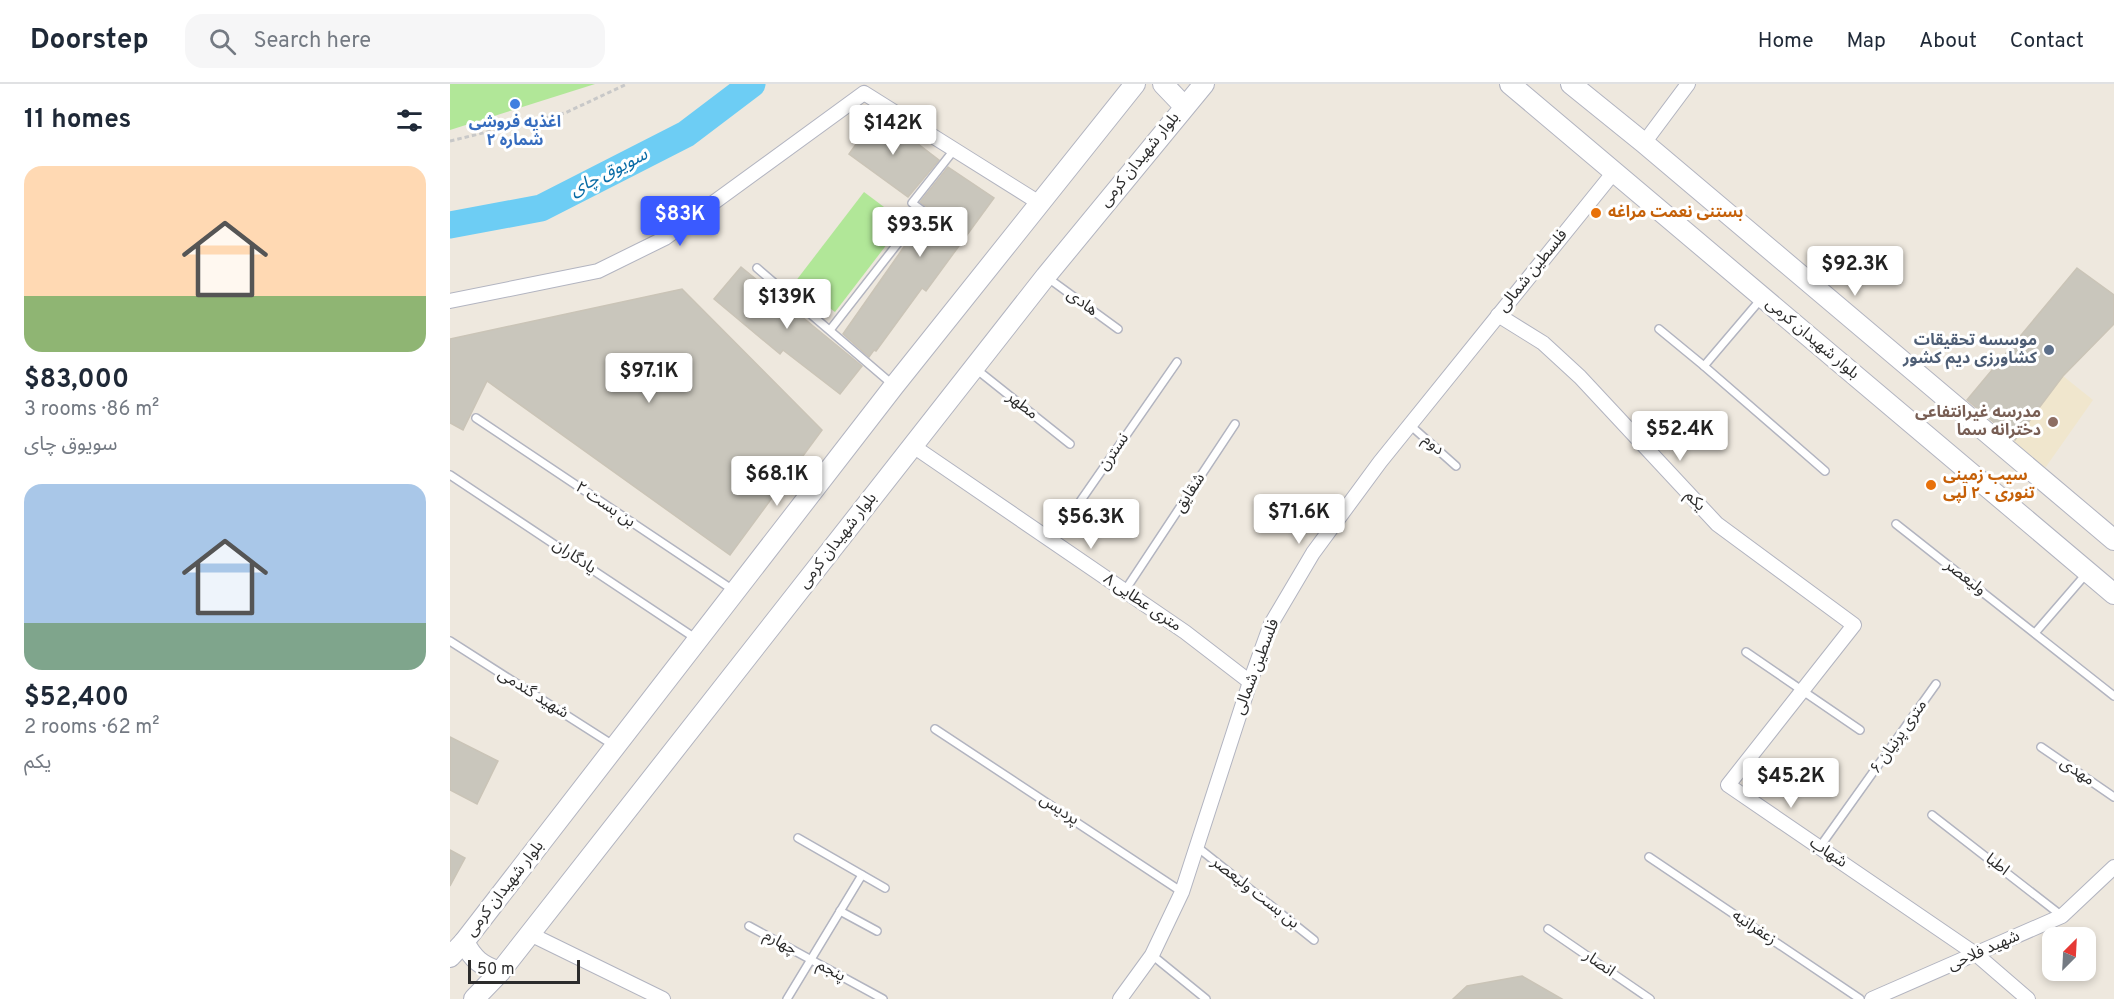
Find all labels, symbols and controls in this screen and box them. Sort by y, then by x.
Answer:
search box [185,14,605,68]
text: Doorstep [30,23,149,59]
icon: search [206,25,239,58]
text: Search here [254,28,371,55]
text: Home [1758,28,1814,55]
text: Map [1847,28,1886,55]
text: About [1919,28,1977,55]
text: Contact [2010,28,2084,55]
marker: اغذیه فروشی شماره ۲ [508,97,522,111]
text: 11 homes [24,104,131,137]
icon: filters [393,104,426,137]
pin: $142K [851,105,935,156]
street label: بلوار شهیدان کرمی [1096,109,1184,211]
text: $142K [863,111,923,137]
place label: اغذیه فروشی شماره ۲ [469,113,561,151]
water label: سویوق چای [566,143,652,202]
pin: $83K [644,196,716,247]
text: $83K [655,202,705,228]
place label: بستنی نعمت مراغه [1608,203,1743,223]
icon: home [171,205,279,313]
marker: بستنی نعمت مراغه [1589,206,1603,220]
pin: $93.5K [871,207,969,258]
text: $93.5K [886,213,954,239]
street label: فلسطین شمالی [1494,226,1572,316]
pin: $92.3K [1806,246,1904,297]
text: $92.3K [1821,252,1889,278]
pin: $139K [745,279,829,330]
text: $139K [758,285,816,311]
street label: هادی [1063,285,1101,321]
street label: بلوار شهیدان کرمی [1761,294,1863,384]
place label: موسسه تحقیقات کشاورزی دیم کشور [1902,331,2038,370]
marker: موسسه تحقیقات کشاورزی دیم کشور [2042,343,2056,357]
pin: $97.1K [600,353,698,404]
text: $97.1K [619,359,679,385]
text: $83,000 [24,364,129,397]
street label: مطهر [1002,387,1042,424]
text: 3 rooms · 86 m² [24,397,159,423]
place label: مدرسه غیرانتفاعی دخترانه سما [1915,403,2041,441]
pin: $52.4K [1631,411,1729,462]
marker: مدرسه غیرانتفاعی دخترانه سما [2046,415,2060,429]
text: $52.4K [1646,417,1714,443]
street label: نسترن [1094,429,1134,475]
street label: دوم [1417,430,1448,461]
text: سویوق چای [24,432,118,458]
pin: $68.1K [728,456,826,507]
text: $68.1K [745,462,809,488]
place label: سیب زمینی تنوری - ۲ لپی [1943,466,2035,504]
street label: شقایق [1170,470,1210,516]
street label: بن بست ۲ [571,478,639,532]
marker: سیب زمینی تنوری - ۲ لپی [1924,478,1938,492]
street label: یکم [1679,486,1710,517]
street label: بلوار شهیدان کرمی [794,489,882,593]
pin: $71.6K [1250,494,1348,545]
pin: $56.3K [1042,499,1140,550]
text: $71.6K [1268,500,1330,526]
text: $56.3K [1057,505,1125,531]
icon: home [171,523,279,631]
street label: یادگاران [548,535,600,579]
street label: ولیعصر [1939,555,1990,600]
street label: ۸ متری عطایی [1099,569,1185,637]
street label: فلسطین شمالی [1230,616,1284,718]
street label: شهید گندمی [494,664,572,724]
text: $52,400 [24,682,129,715]
street label: ۶ متری پرنیان [1866,696,1932,778]
text: 2 rooms · 62 m² [24,715,160,741]
text: یکم [24,750,51,776]
street label: مهدی [2056,753,2098,791]
pin: $45.2K [1742,758,1840,809]
text: $45.2K [1757,764,1825,790]
street label: پردیس [1035,790,1083,830]
street label: شهاب [1805,833,1851,873]
street label: بلوار شهیدان کرمی [461,837,549,941]
street label: اطبا [1981,849,2013,881]
street label: بن بست ولیعصر [1206,852,1303,934]
street label: زعفرانیه [1728,906,1780,950]
street label: چهارم [759,926,800,961]
street label: شهید فلاحی [1945,926,2023,976]
north arrow [2042,927,2096,981]
map controls [2042,927,2096,981]
street label: انصار [1579,946,1619,982]
street label: پنجم [813,955,849,988]
scale bar [468,957,580,984]
text: 50 m [477,960,515,980]

